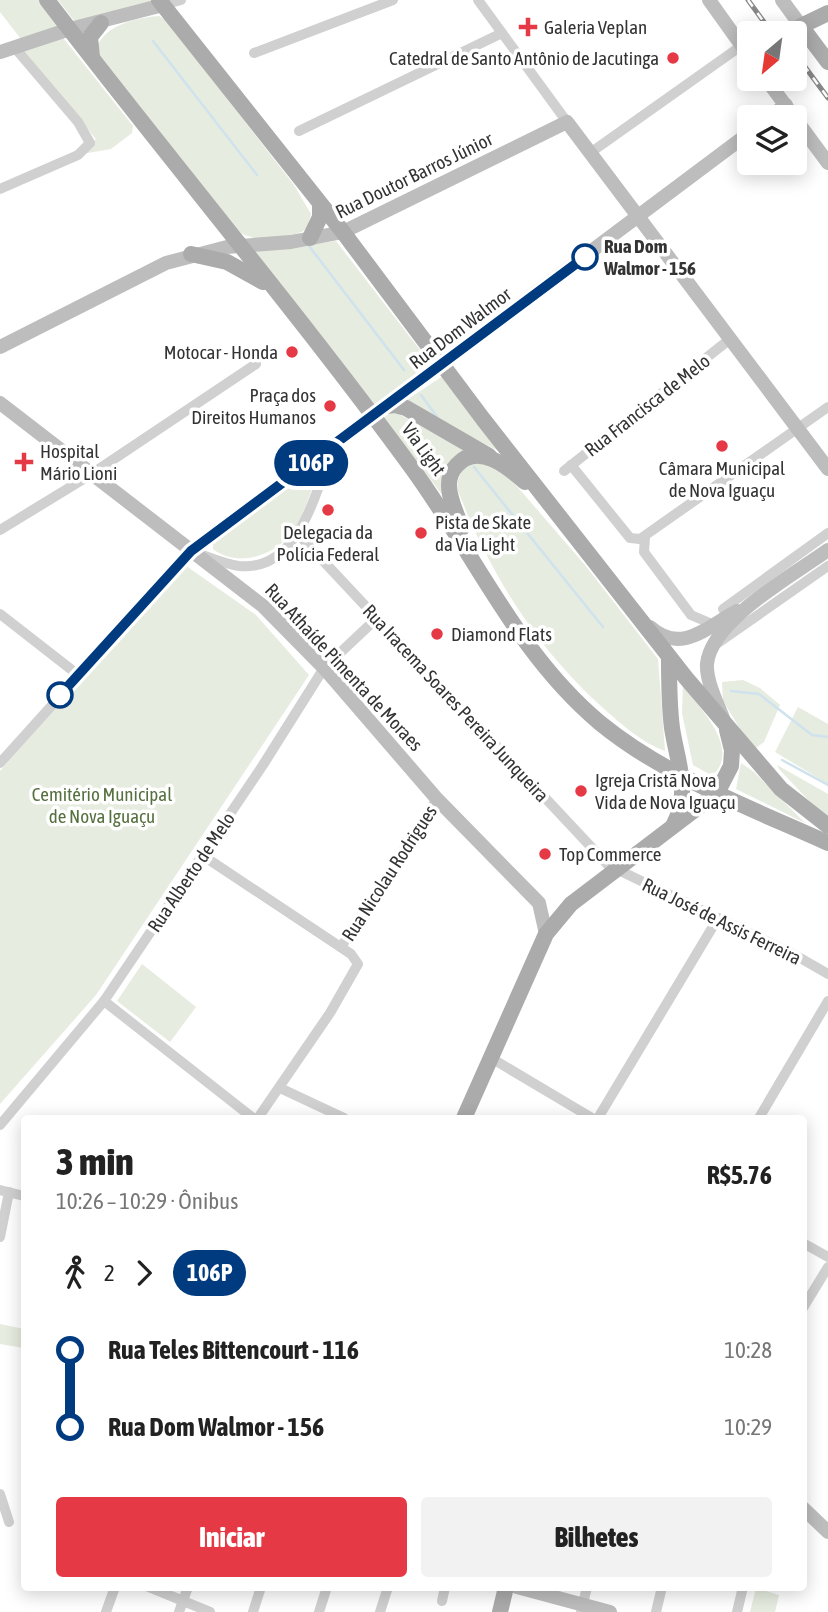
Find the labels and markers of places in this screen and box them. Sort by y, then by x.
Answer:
place label: Galeria Veplan [544,16,647,38]
marker: Galeria Veplan [518,17,538,37]
place label: Catedral de Santo Antônio de Jacutinga [389,47,659,69]
marker: Catedral de Santo Antônio de Jacutinga [665,50,681,66]
place label: Rua Dom Walmor - 156 [603,235,696,279]
marker: Rua Dom Walmor - 156 [572,244,598,270]
place label: Motocar - Honda [164,341,278,363]
marker: Motocar - Honda [284,344,300,360]
place label: Praça dos Direitos Humanos [191,384,316,428]
marker: Praça dos Direitos Humanos [322,398,338,414]
marker: Câmara Municipal de Nova Iguaçu [714,438,730,454]
place label: Hospital Mário Lioni [40,440,117,484]
marker: Hospital Mário Lioni [14,452,34,472]
place label: Câmara Municipal de Nova Iguaçu [659,457,785,501]
marker: Delegacia da Polícia Federal [320,502,336,518]
place label: Pista de Skate da Via Light [435,511,531,555]
place label: Delegacia da Polícia Federal [277,521,379,565]
marker: Pista de Skate da Via Light [413,525,429,541]
place label: Diamond Flats [451,623,552,645]
marker: Diamond Flats [429,626,445,642]
unlabelled marker [47,682,73,708]
place label: Igreja Cristã Nova Vida de Nova Iguaçu [595,769,736,813]
marker: Igreja Cristã Nova Vida de Nova Iguaçu [573,783,589,799]
place label: Top Commerce [559,843,661,865]
marker: Top Commerce [537,846,553,862]

